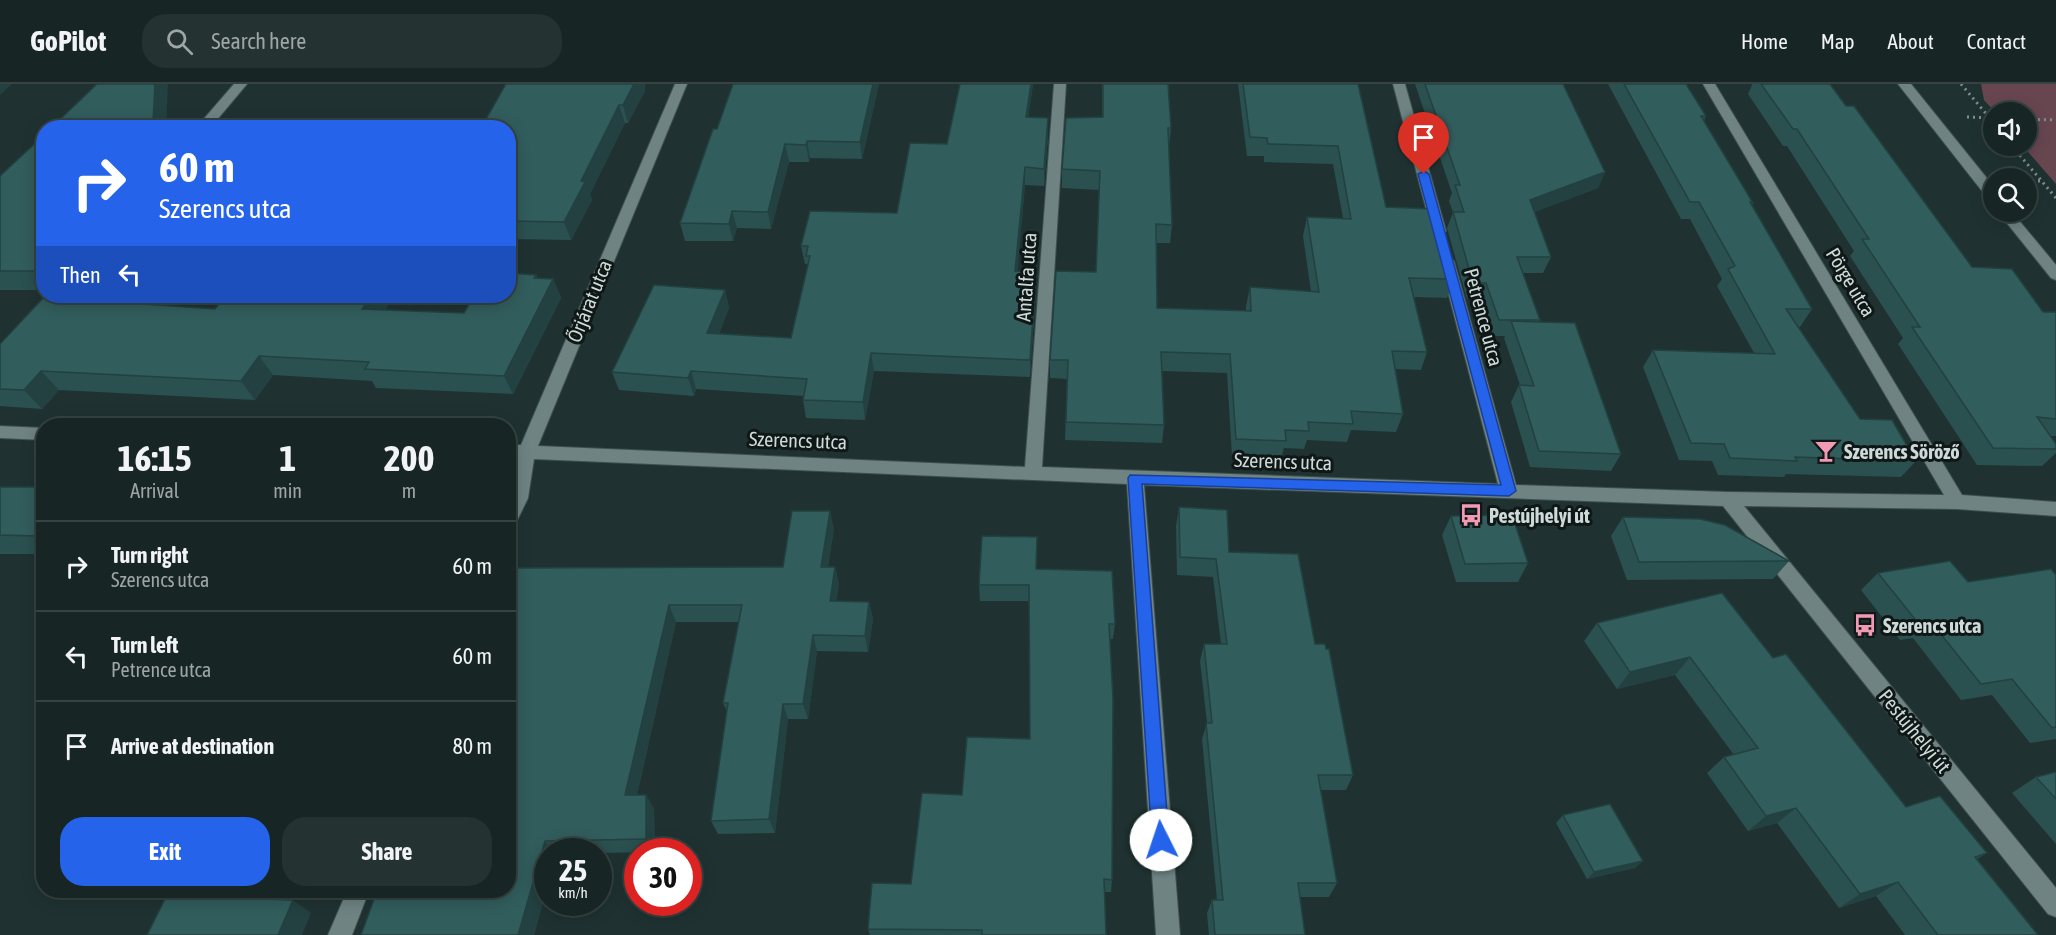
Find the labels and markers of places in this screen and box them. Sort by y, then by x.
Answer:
pin [1398,112,1449,174]
bar icon: Szerencs Söröző [1813,438,1839,464]
place label: Szerencs Söröző [1844,440,1960,463]
bus stop icon: Pestújhelyi út [1458,502,1484,528]
place label: Pestújhelyi út [1489,504,1590,527]
bus stop icon: Szerencs utca [1852,612,1878,638]
place label: Szerencs utca [1883,614,1981,637]

